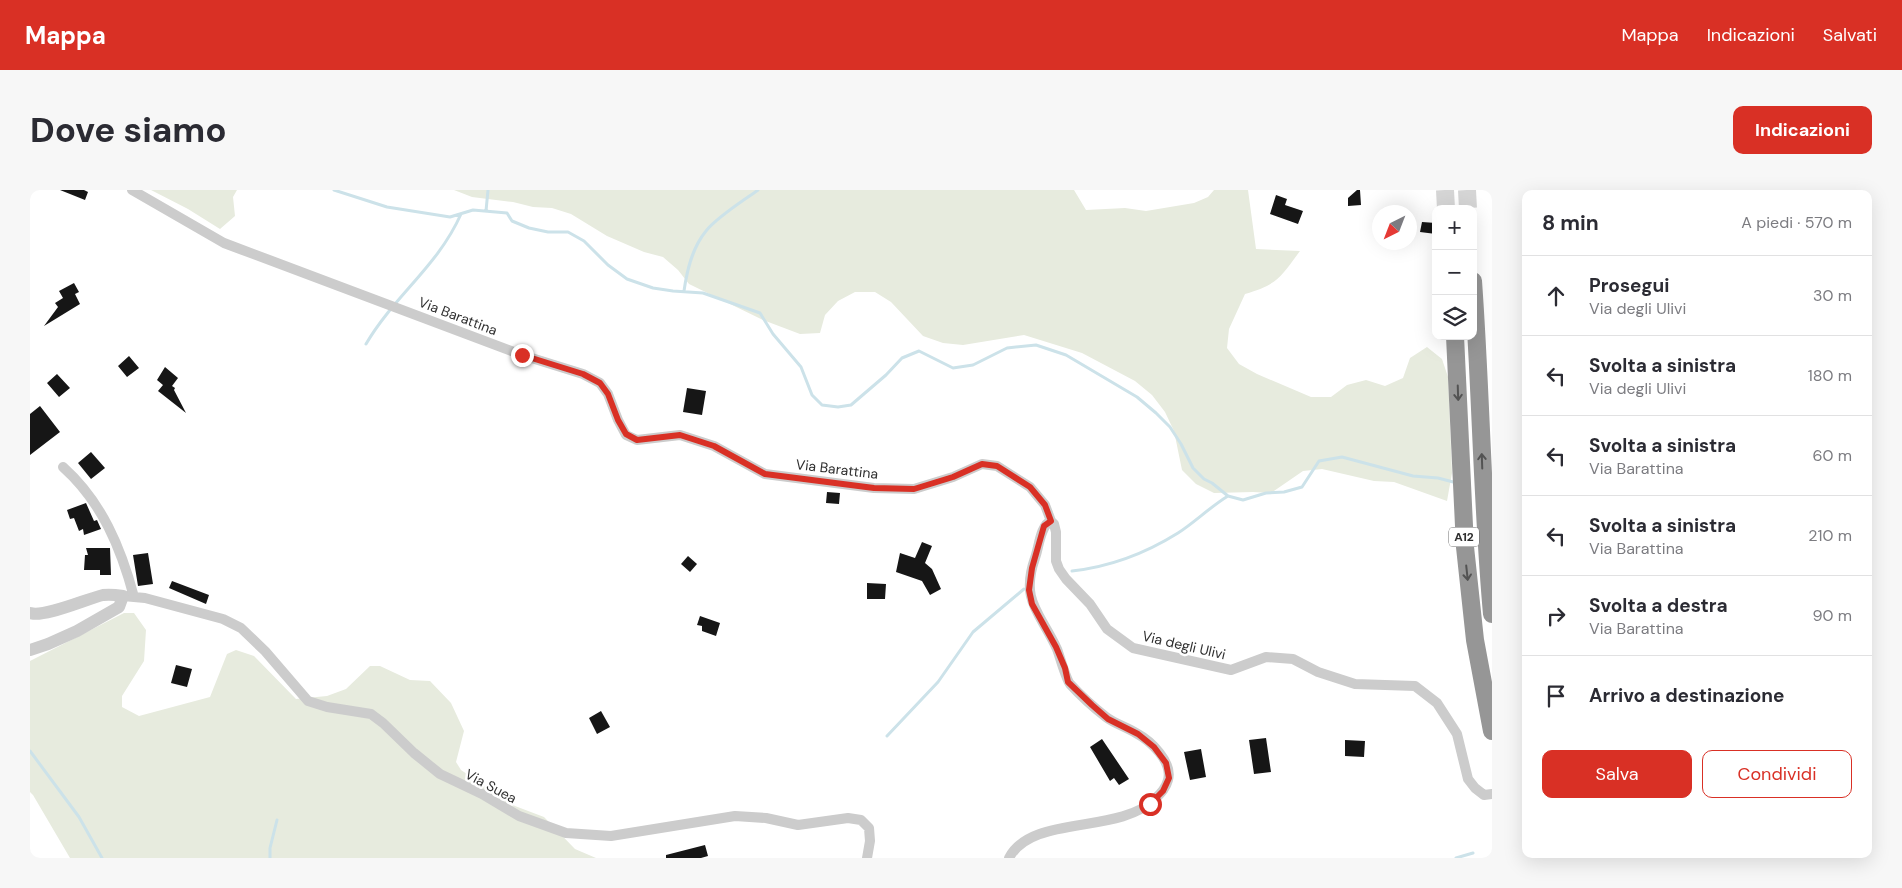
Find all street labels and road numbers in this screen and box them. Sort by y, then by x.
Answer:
street label: Via Barattina [416,293,500,339]
street label: Via Barattina [795,455,879,483]
road number: A12 [1449,528,1479,547]
street label: Via degli Ulivi [1140,627,1228,663]
street label: Via Suea [462,765,520,807]

